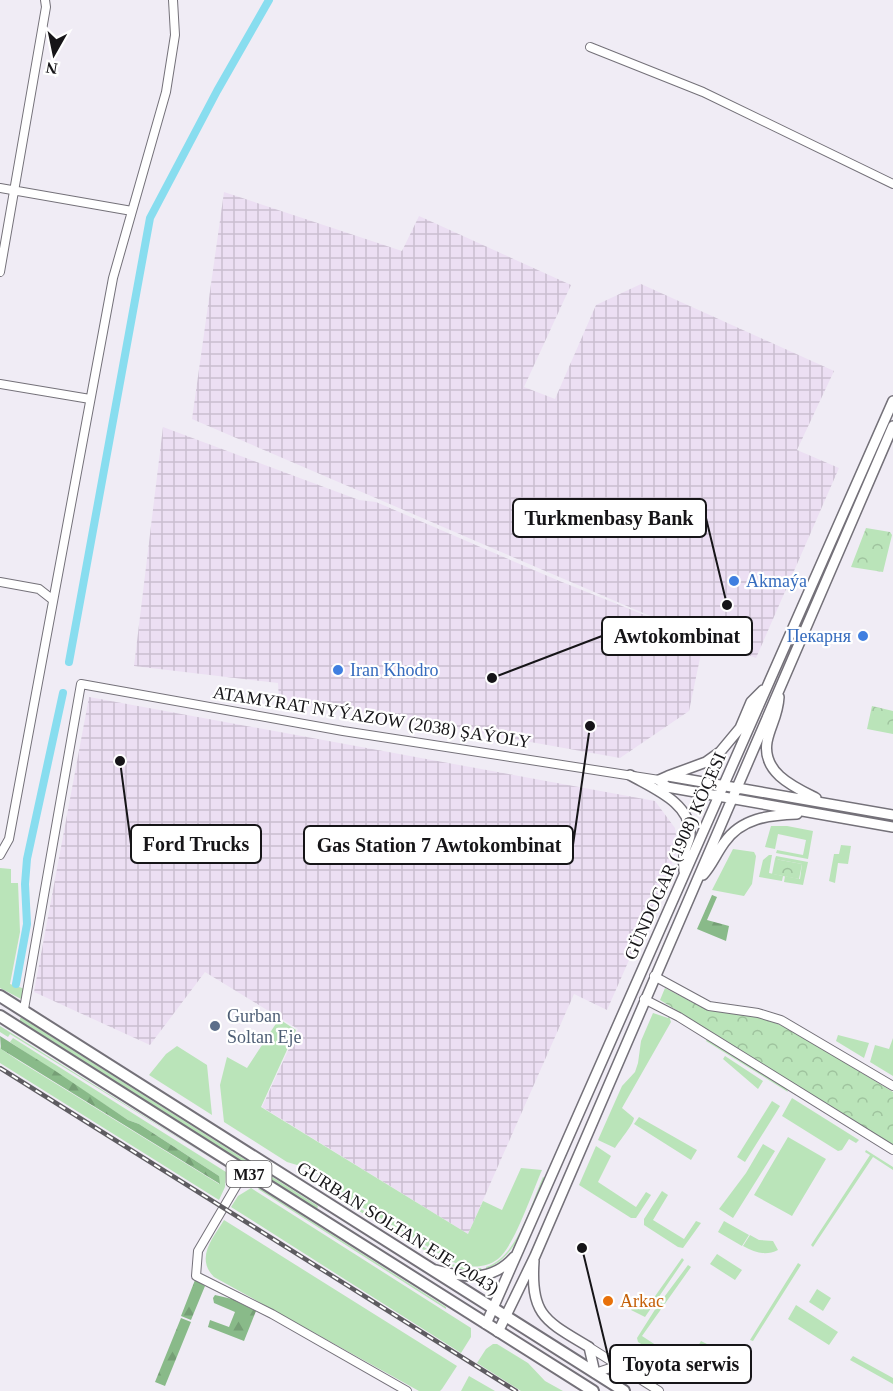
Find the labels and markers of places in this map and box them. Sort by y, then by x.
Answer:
callout: Turkmenbasy Bank [513,499,706,537]
place label: Аkmaýa [746,571,807,591]
marker: Аkmaýa [727,574,741,588]
callout: Awtokombinat [602,617,752,655]
place label: Пекарня [787,626,851,646]
marker: Пекарня [856,629,870,643]
place label: Iran Khodro [350,660,438,680]
marker: Iran Khodro [331,663,345,677]
callout: Ford Trucks [131,825,261,863]
callout: Gas Station 7 Awtokombinat [304,826,573,864]
place label: Gurban Soltan Eje [227,1006,302,1047]
marker: Gurban Soltan Eje [208,1019,222,1033]
place label: Arkac [620,1291,664,1311]
marker: Arkac [601,1294,615,1308]
callout: Toyota serwis [610,1345,751,1383]

